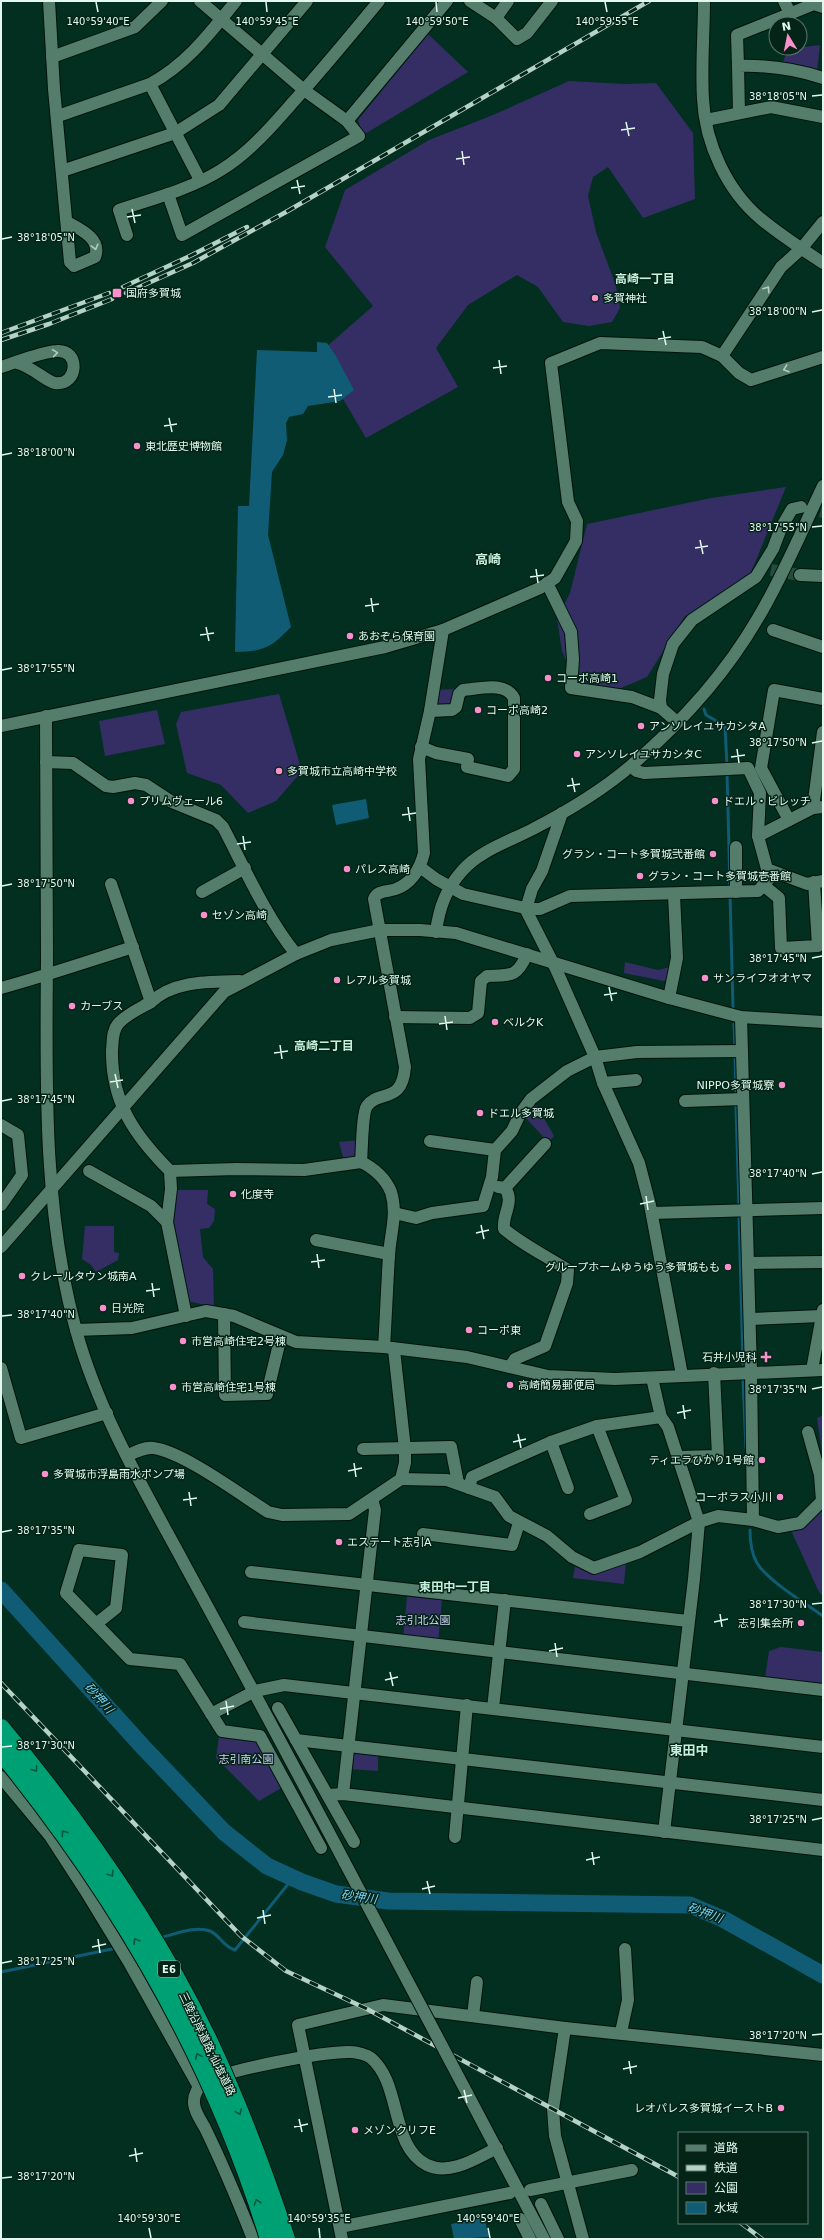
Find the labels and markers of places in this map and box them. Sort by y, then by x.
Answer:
marker: 国府多賀城 [111,287,123,299]
place label: 国府多賀城 [126,287,181,300]
place label: 多賀神社 [603,292,647,305]
marker: 多賀神社 [590,293,600,303]
place label: 東北歴史博物館 [145,440,222,453]
marker: 東北歴史博物館 [132,441,142,451]
place label: あおぞら保育園 [358,630,435,643]
marker: あおぞら保育園 [345,631,355,641]
place label: コーポ高崎1 [556,672,618,685]
marker: コーポ高崎1 [543,673,553,683]
place label: コーポ高崎2 [486,704,548,717]
marker: コーポ高崎2 [473,705,483,715]
place label: アンソレイユサカシタA [649,720,766,733]
marker: アンソレイユサカシタA [636,721,646,731]
place label: アンソレイユサカシタC [585,748,702,761]
marker: アンソレイユサカシタC [572,749,582,759]
place label: 多賀城市立高崎中学校 [287,765,397,778]
marker: 多賀城市立高崎中学校 [274,766,284,776]
place label: プリムヴェール6 [139,795,223,808]
place label: ドエル・ビレッチ [723,795,811,808]
marker: プリムヴェール6 [126,796,136,806]
marker: ドエル・ビレッチ [710,796,720,806]
place label: グラン・コート多賀城弐番館 [562,848,705,861]
marker: グラン・コート多賀城弐番館 [708,849,718,859]
place label: パレス高崎 [355,863,410,876]
marker: パレス高崎 [342,864,352,874]
place label: グラン・コート多賀城壱番館 [648,870,791,883]
marker: グラン・コート多賀城壱番館 [635,871,645,881]
place label: セゾン高崎 [212,909,267,922]
marker: セゾン高崎 [199,910,209,920]
place label: サンライフオオヤマ [713,972,812,985]
marker: サンライフオオヤマ [700,973,710,983]
place label: レアル多賀城 [345,974,411,987]
marker: レアル多賀城 [332,975,342,985]
place label: カーブス [80,1000,123,1013]
marker: カーブス [67,1001,77,1011]
place label: ベルクK [503,1016,544,1029]
marker: ベルクK [490,1017,500,1027]
place label: NIPPO多賀城寮 [697,1079,774,1092]
marker: NIPPO多賀城寮 [777,1080,787,1090]
place label: ドエル多賀城 [488,1107,554,1120]
marker: ドエル多賀城 [475,1108,485,1118]
place label: 化度寺 [241,1188,274,1201]
marker: 化度寺 [228,1189,238,1199]
place label: グループホームゆうゆう多賀城もも [545,1261,720,1274]
marker: グループホームゆうゆう多賀城もも [723,1262,733,1272]
place label: クレールタウン城南A [30,1270,137,1283]
marker: クレールタウン城南A [17,1271,27,1281]
place label: 日光院 [111,1302,144,1315]
marker: 日光院 [98,1303,108,1313]
place label: コーポ東 [477,1324,521,1337]
marker: コーポ東 [464,1325,474,1335]
place label: 市営高崎住宅2号棟 [191,1335,286,1348]
marker: 市営高崎住宅2号棟 [178,1336,188,1346]
place label: 石井小児科 [702,1351,757,1364]
marker: 石井小児科 [760,1351,772,1363]
place label: 高崎簡易郵便局 [518,1379,595,1392]
marker: 高崎簡易郵便局 [505,1380,515,1390]
place label: 市営高崎住宅1号棟 [181,1381,276,1394]
marker: 市営高崎住宅1号棟 [168,1382,178,1392]
place label: ティエラひかり1号館 [649,1454,754,1467]
marker: ティエラひかり1号館 [757,1455,767,1465]
place label: 多賀城市浮島雨水ポンプ場 [53,1468,185,1481]
marker: 多賀城市浮島雨水ポンプ場 [40,1469,50,1479]
place label: コーポラス小川 [695,1491,772,1504]
marker: コーポラス小川 [775,1492,785,1502]
place label: エステート志引A [347,1536,432,1549]
marker: エステート志引A [334,1537,344,1547]
place label: 志引集会所 [738,1617,794,1630]
marker: 志引集会所 [796,1618,806,1628]
place label: レオパレス多賀城イーストB [634,2102,773,2115]
marker: レオパレス多賀城イーストB [776,2103,786,2113]
place label: メゾンクリフE [363,2124,436,2137]
marker: メゾンクリフE [350,2125,360,2135]

